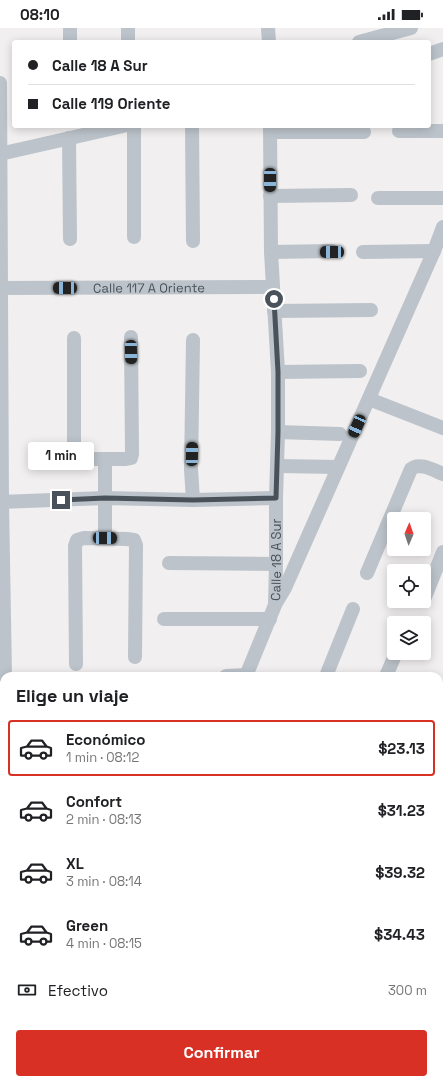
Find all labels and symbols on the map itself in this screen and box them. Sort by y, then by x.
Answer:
car [264,168,276,192]
car [320,246,344,258]
street label: Calle 117 A Oriente [93,279,205,297]
car [53,282,77,294]
route start [265,290,283,308]
car [125,340,137,364]
car [347,413,367,439]
callout: 1 min [28,442,94,470]
car [186,442,198,466]
route end [52,491,70,509]
north arrow [387,512,431,556]
street label: Calle 18 A Sur [267,519,285,601]
car [93,532,117,544]

